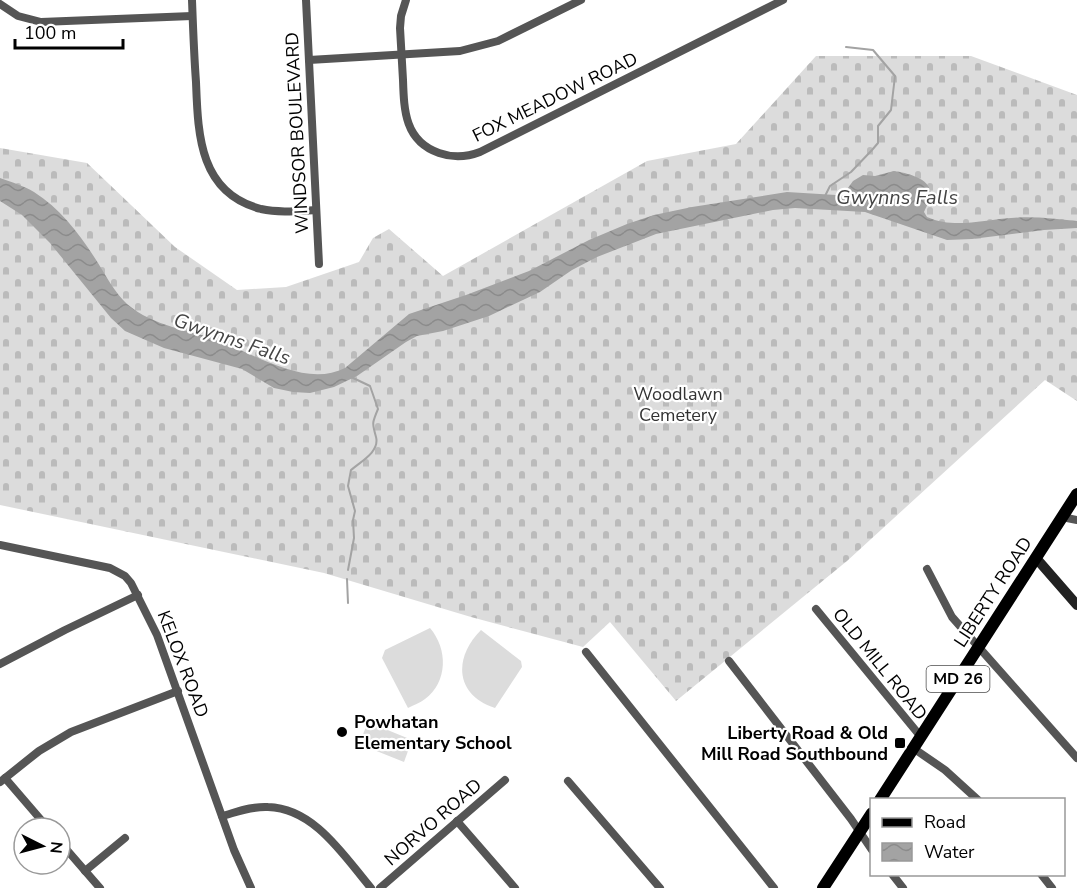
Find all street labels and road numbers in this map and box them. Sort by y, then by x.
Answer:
street label: WINDSOR BOULEVARD [280,32,314,234]
street label: FOX MEADOW ROAD [468,46,642,148]
street label: LIBERTY ROAD [948,532,1038,652]
street label: OLD MILL ROAD [827,603,933,725]
street label: KELOX ROAD [152,607,214,721]
road number: MD 26 [926,666,990,692]
street label: NORVO ROAD [379,773,487,871]

